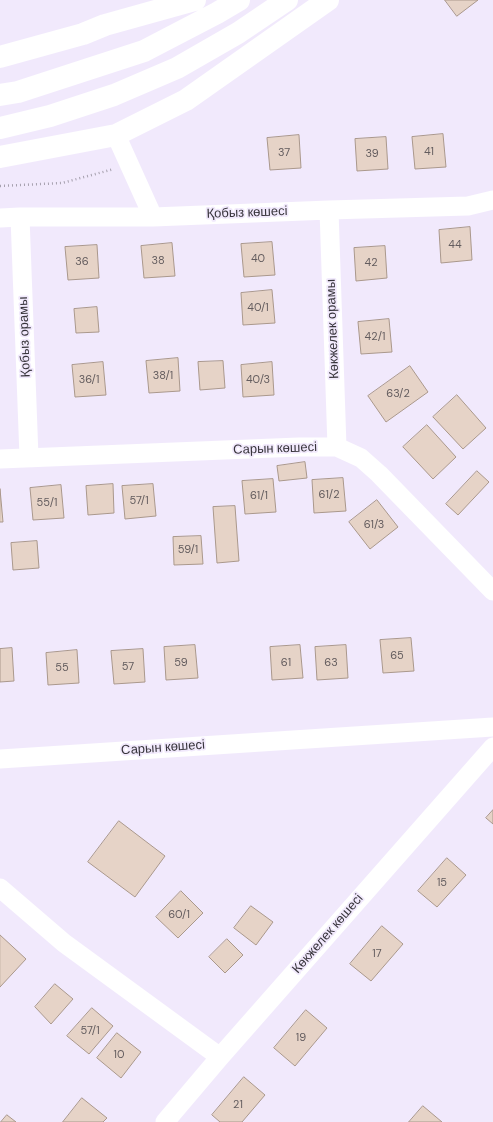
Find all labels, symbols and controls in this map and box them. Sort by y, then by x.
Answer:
house number: 41 [424,145,434,159]
house number: 37 [278,146,290,160]
house number: 39 [365,147,379,161]
street label: Қобыз көшесі [206,204,288,222]
house number: 44 [448,238,462,252]
house number: 40 [251,252,265,266]
house number: 38 [151,254,165,268]
house number: 36 [75,255,89,269]
house number: 42 [364,256,378,270]
street label: Көкжелек орамы [323,279,343,379]
street label: Қобыз орамы [16,296,34,378]
house number: 40/1 [247,301,269,315]
house number: 42/1 [365,330,385,344]
house number: 38/1 [153,369,173,383]
house number: 36/1 [79,373,99,387]
house number: 40/3 [246,373,270,387]
house number: 63/2 [386,387,410,401]
street label: Сарын көшесі [233,440,317,458]
house number: 61/2 [319,488,339,502]
house number: 61/1 [250,489,268,503]
house number: 57/1 [129,494,149,508]
house number: 55/1 [37,496,57,510]
house number: 61/3 [364,518,384,532]
house number: 59/1 [178,543,198,557]
house number: 65 [390,649,404,663]
house number: 59 [174,656,188,670]
house number: 61 [281,656,291,670]
house number: 63 [324,656,338,670]
house number: 57 [122,660,134,674]
house number: 55 [55,661,69,675]
street label: Сарын көшесі [121,737,205,759]
house number: 15 [437,876,447,890]
street label: Көкжелек көшесі [289,891,367,977]
house number: 60/1 [168,908,190,922]
house number: 17 [372,947,382,961]
house number: 57/1 [80,1024,100,1038]
house number: 19 [296,1031,306,1045]
house number: 10 [114,1048,124,1062]
house number: 21 [233,1098,243,1112]

